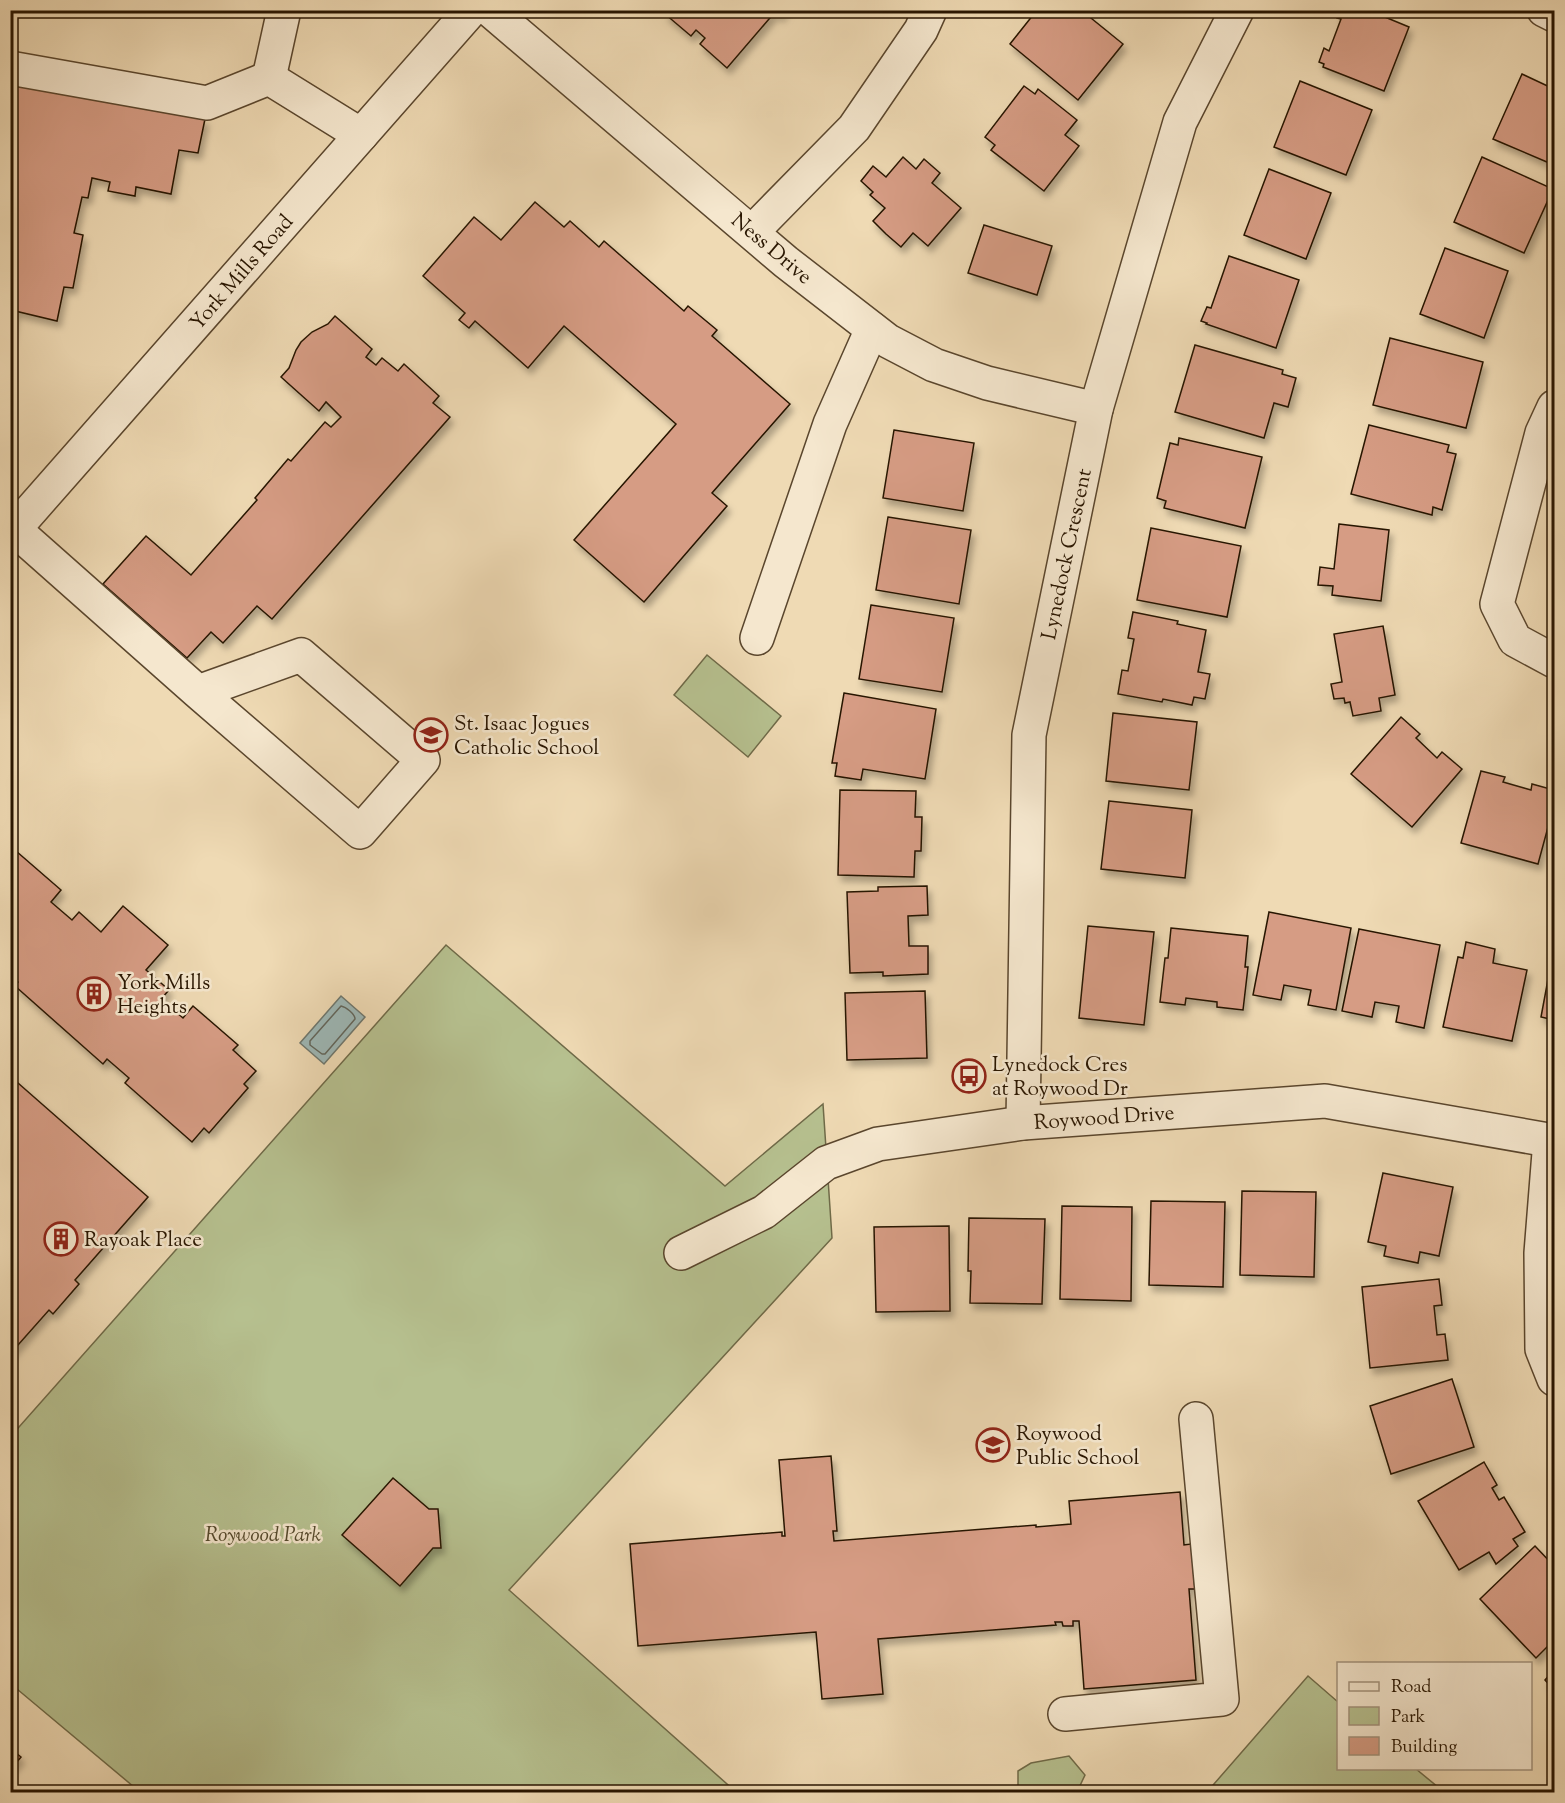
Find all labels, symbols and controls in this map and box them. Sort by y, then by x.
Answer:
street label: Ness Drive [724,207,818,292]
street label: York Mills Road [184,209,301,338]
street label: Lynedock Crescent [1035,466,1101,643]
place label: St. Isaac Jogues Catholic School [454,710,599,764]
school or university icon: St. Isaac Jogues Catholic School [413,717,449,753]
place label: York Mills Heights [117,969,210,1023]
building icon: York Mills Heights [76,976,112,1012]
place label: Lynedock Cres at Roywood Dr [992,1051,1128,1105]
bus stop icon: Lynedock Cres at Roywood Dr [951,1058,987,1094]
street label: Roywood Drive [1033,1099,1175,1139]
building icon: Rayoak Place [43,1221,79,1257]
place label: Rayoak Place [84,1226,202,1256]
place label: Roywood Public School [1016,1420,1139,1474]
school or university icon: Roywood Public School [975,1427,1011,1463]
park label: Roywood Park [205,1521,322,1551]
legend [1337,1662,1532,1770]
text: Road [1391,1675,1431,1701]
text: Park [1391,1705,1426,1731]
text: Building [1391,1735,1457,1761]

